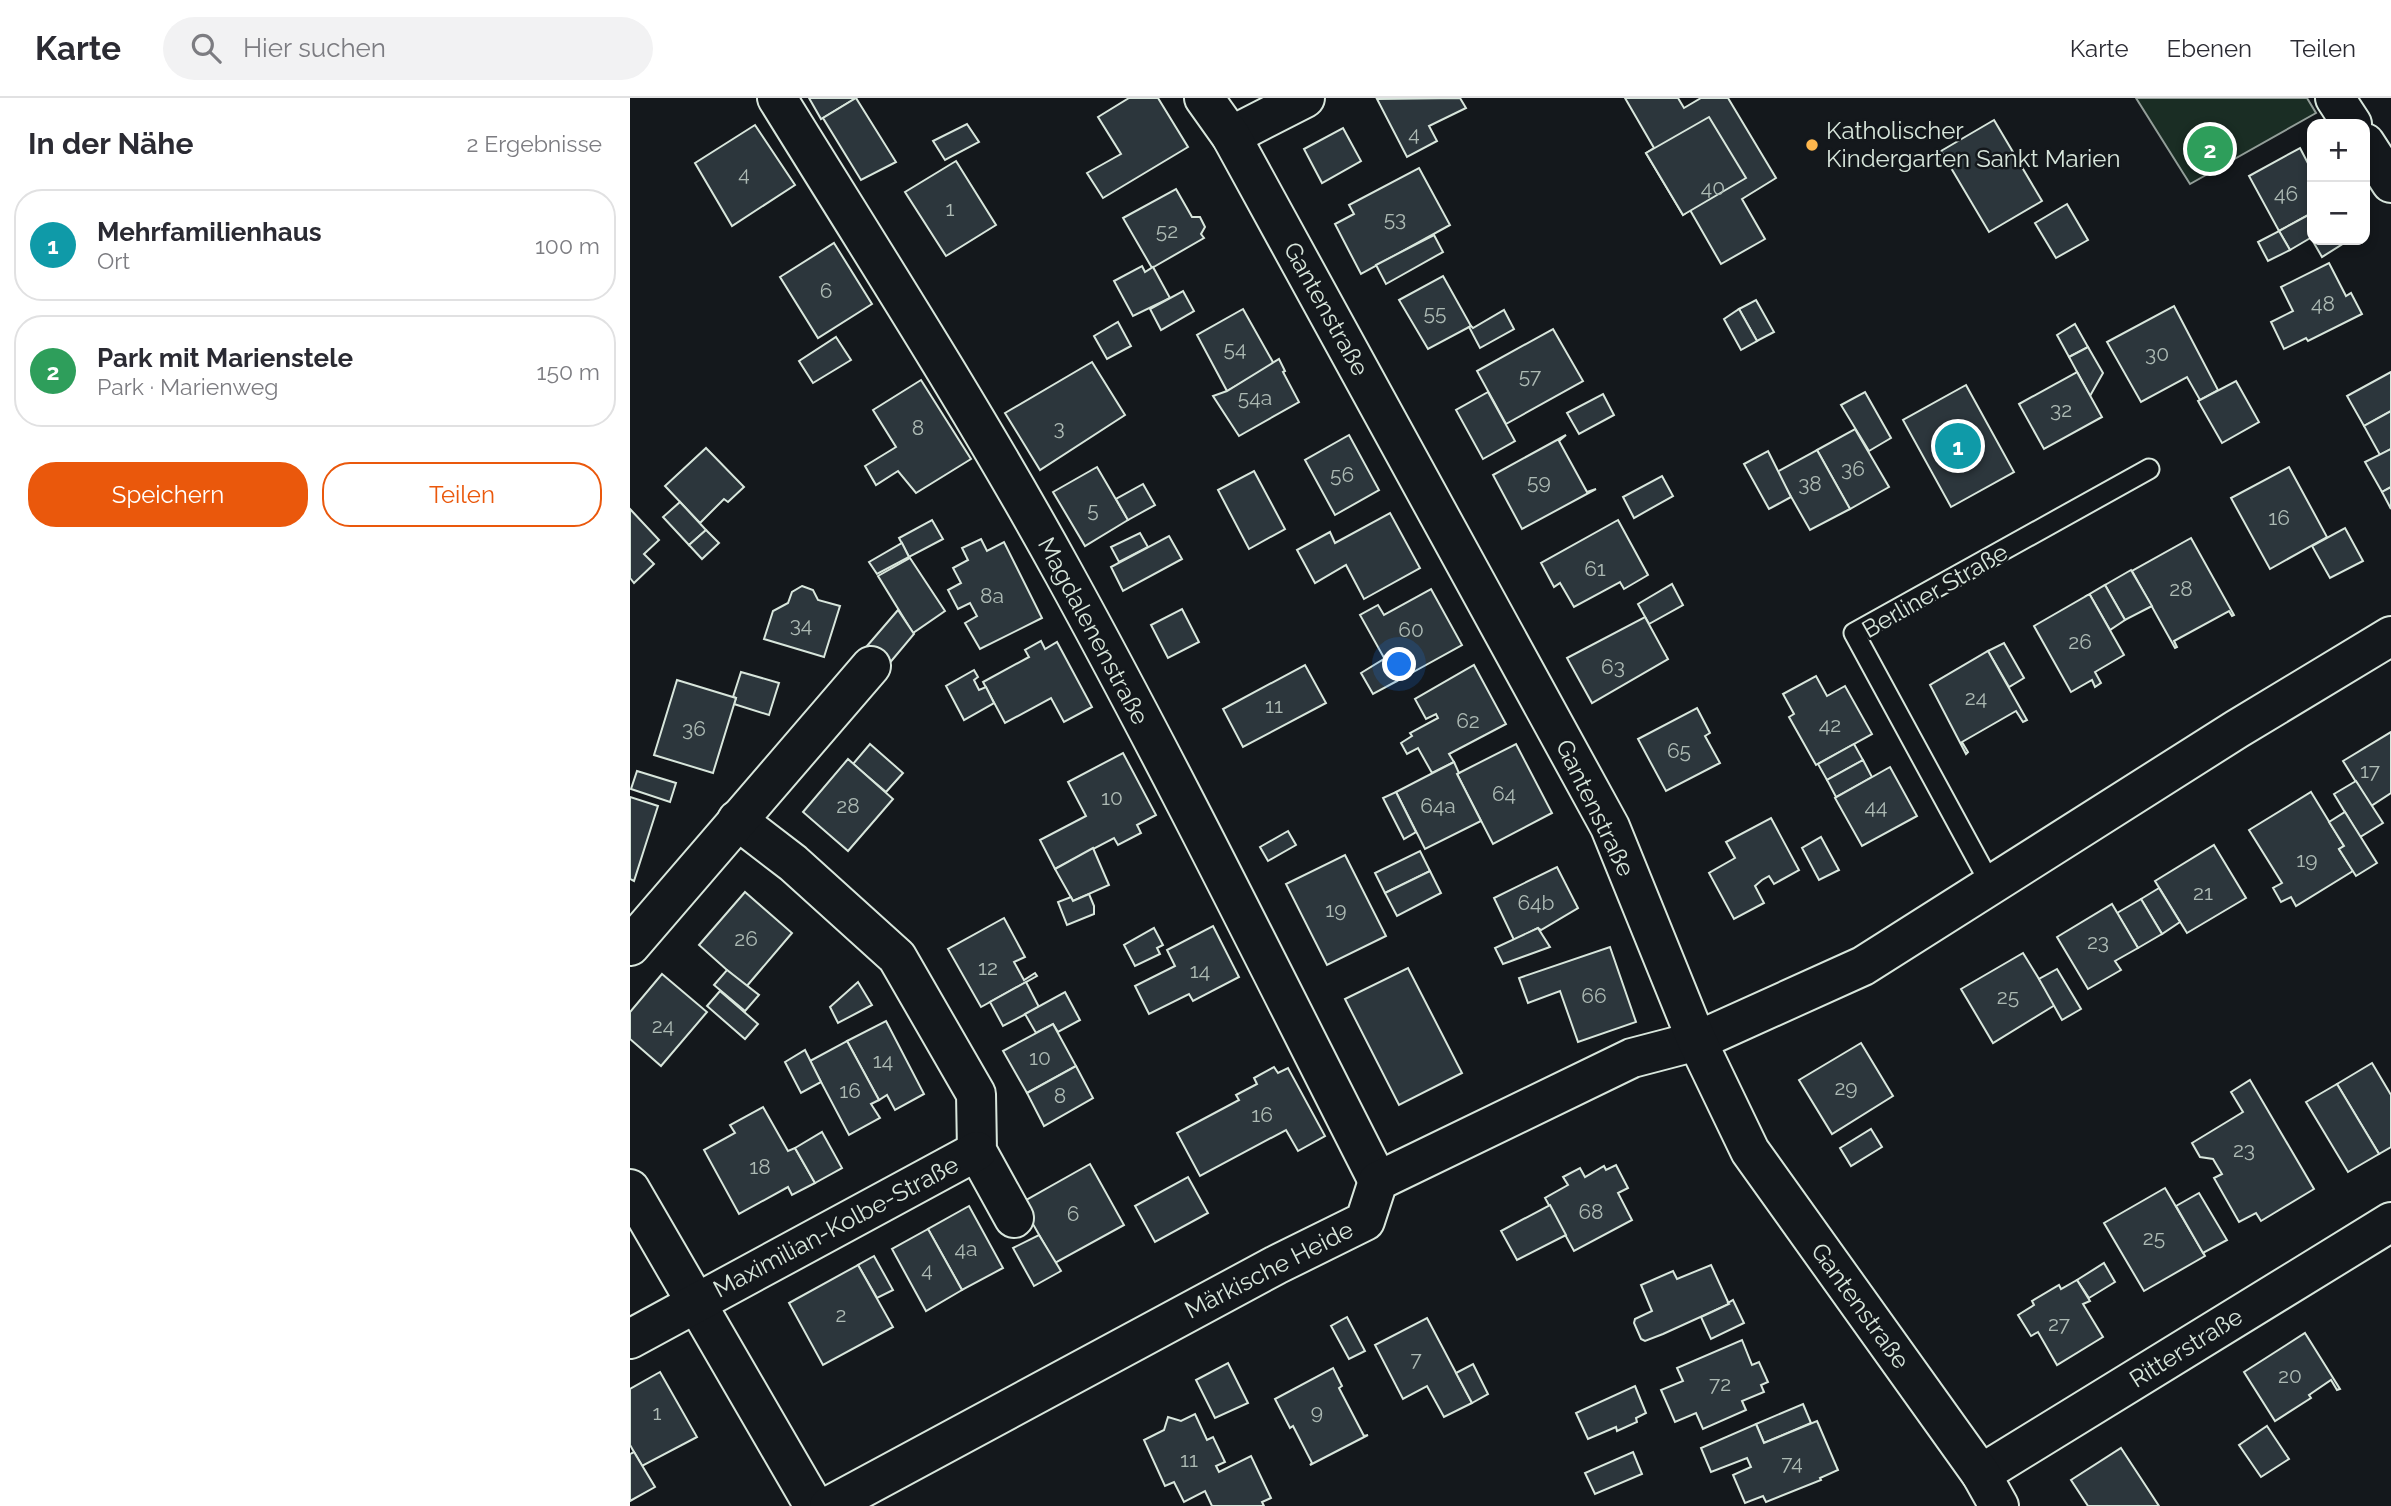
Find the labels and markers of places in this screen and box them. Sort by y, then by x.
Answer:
place label: Katholischer Kindergarten Sankt Marien [1826,116,2120,173]
pin: 2 [2187,123,2233,175]
marker: Katholischer Kindergarten Sankt Marien [1804,137,1820,153]
pin: 1 [1935,420,1981,472]

